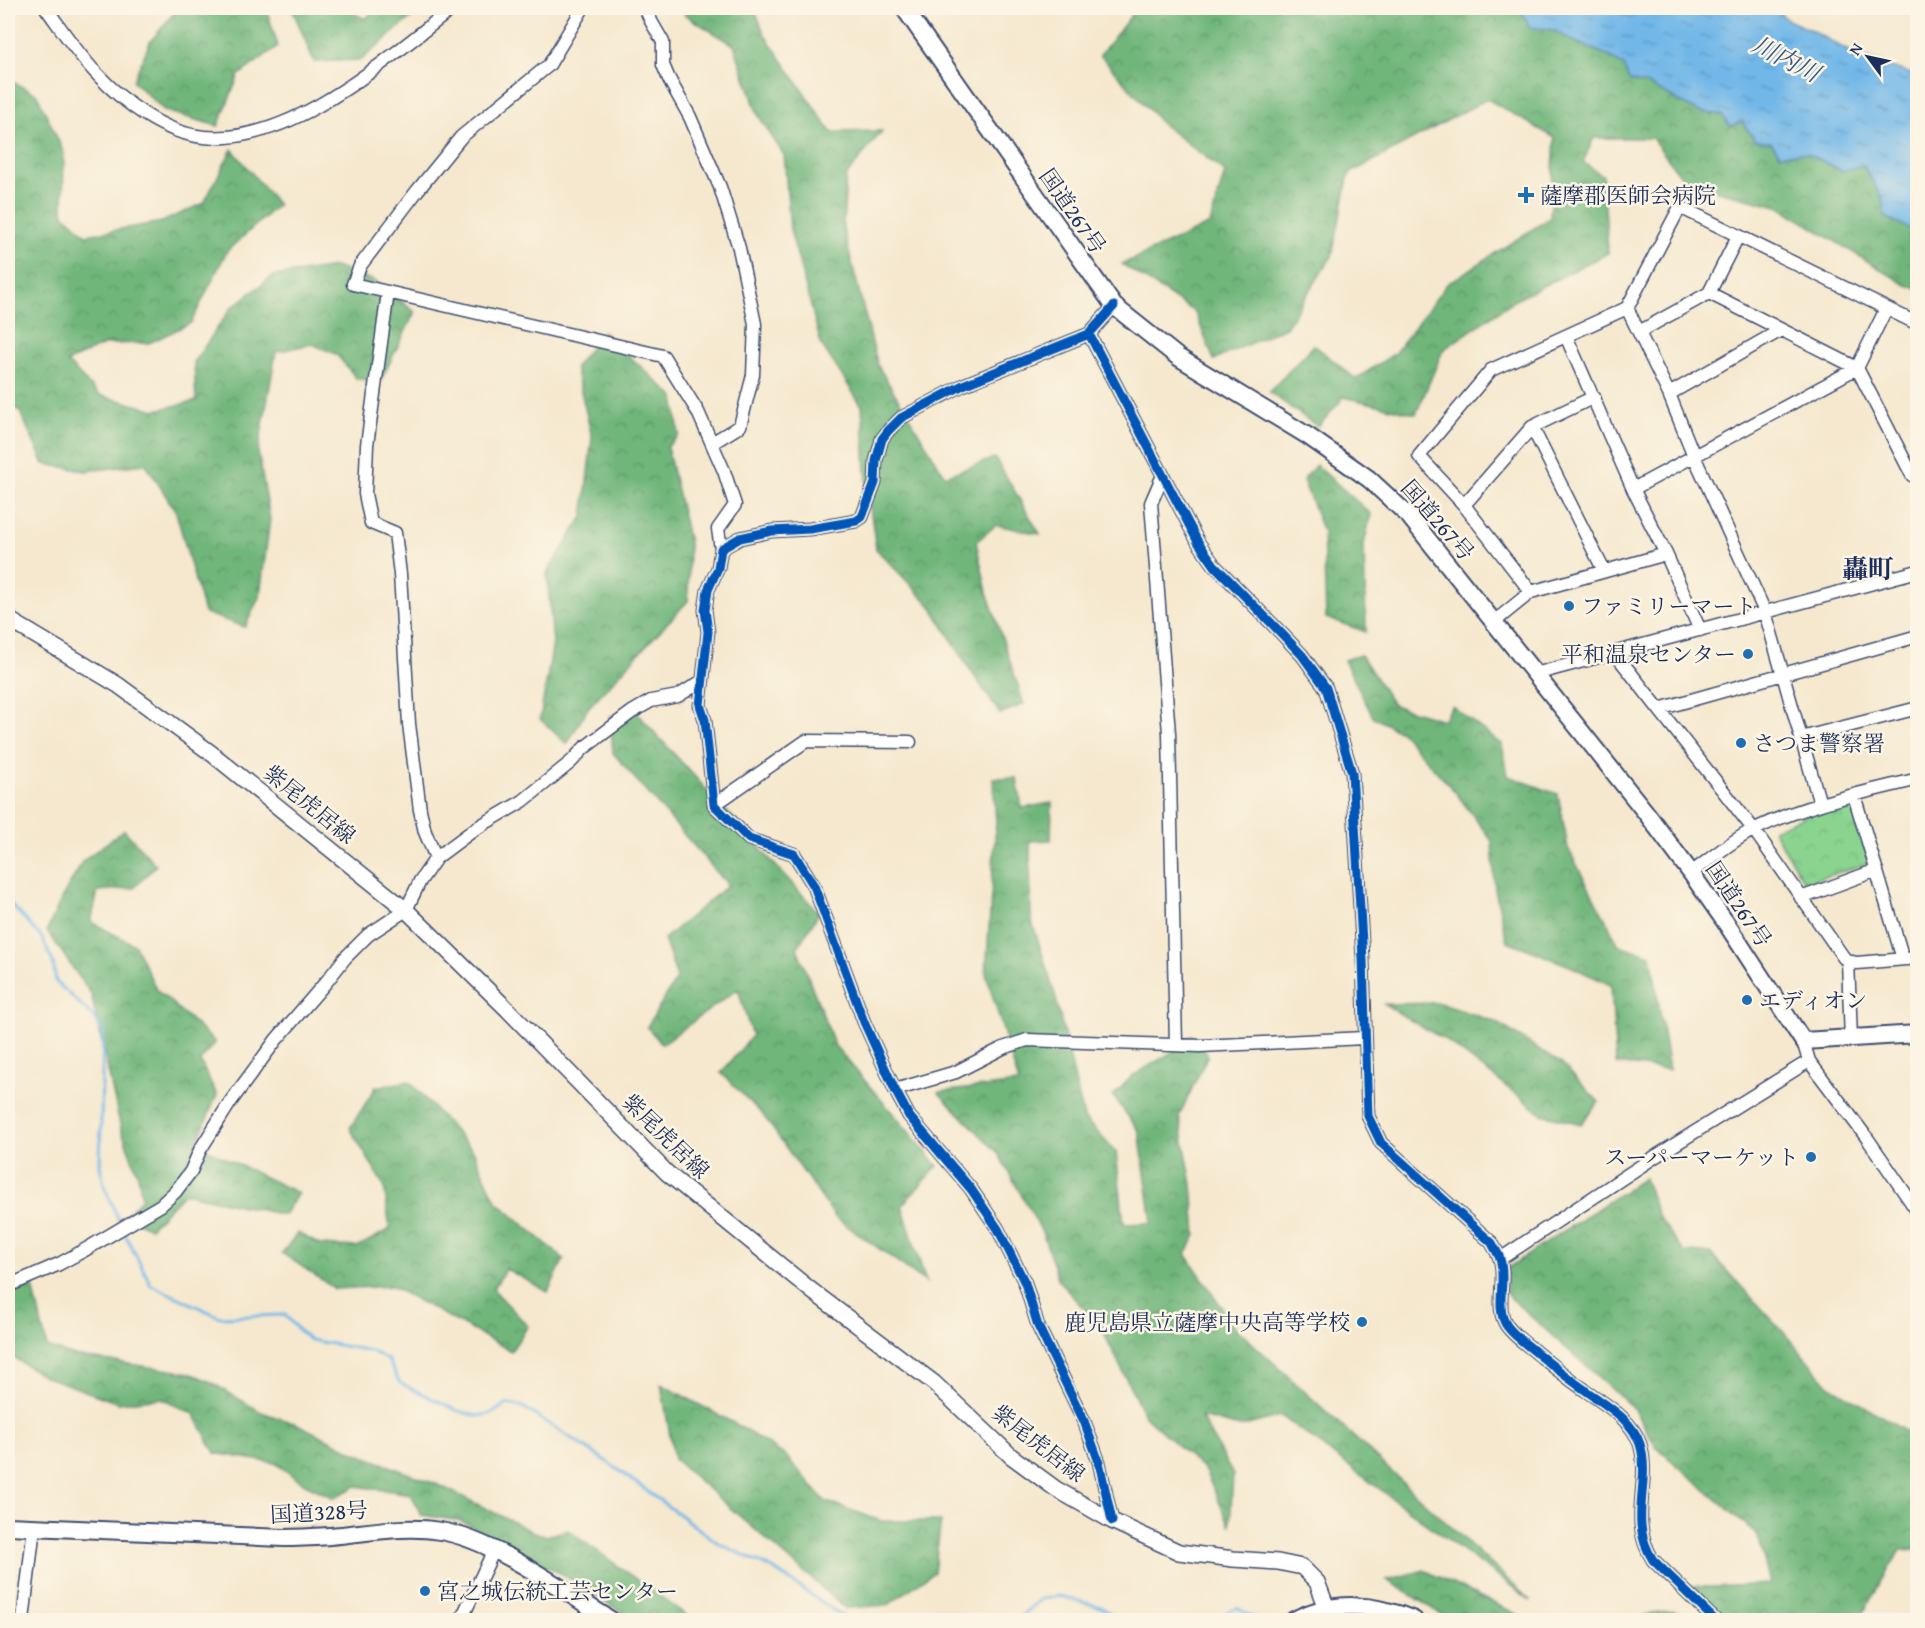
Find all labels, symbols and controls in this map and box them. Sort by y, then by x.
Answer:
water label: 川内川 [1746,27,1829,92]
north arrow [1838,27,1898,87]
text: N [1842,38,1869,60]
street label: 国道267号 [1032,162,1114,260]
place label: 薩摩郡医師会病院 [1540,179,1716,211]
marker: 薩摩郡医師会病院 [1517,186,1535,204]
street label: 国道267号 [1394,473,1482,567]
district label: 轟町 [1842,549,1894,588]
place label: ファミリーマート [1581,590,1757,622]
marker: ファミリーマート [1562,599,1576,613]
place label: 平和温泉センター [1561,638,1736,670]
marker: 平和温泉センター [1741,647,1755,661]
place label: さつま警察署 [1753,727,1885,759]
marker: さつま警察署 [1734,736,1748,750]
street label: 紫尾虎居線 [257,757,363,851]
street label: 国道267号 [1698,855,1780,953]
place label: エディオン [1759,984,1867,1016]
marker: エディオン [1740,993,1754,1007]
street label: 紫尾虎居線 [615,1086,717,1186]
place label: スーパーマーケット [1604,1141,1799,1173]
marker: スーパーマーケット [1804,1150,1818,1164]
place label: 鹿児島県立薩摩中央高等学校 [1064,1306,1350,1338]
marker: 鹿児島県立薩摩中央高等学校 [1355,1315,1369,1329]
street label: 紫尾虎居線 [986,1397,1092,1489]
street label: 国道328号 [269,1493,369,1531]
place label: 宮之城伝統工芸センター [437,1575,678,1607]
marker: 宮之城伝統工芸センター [418,1584,432,1598]

